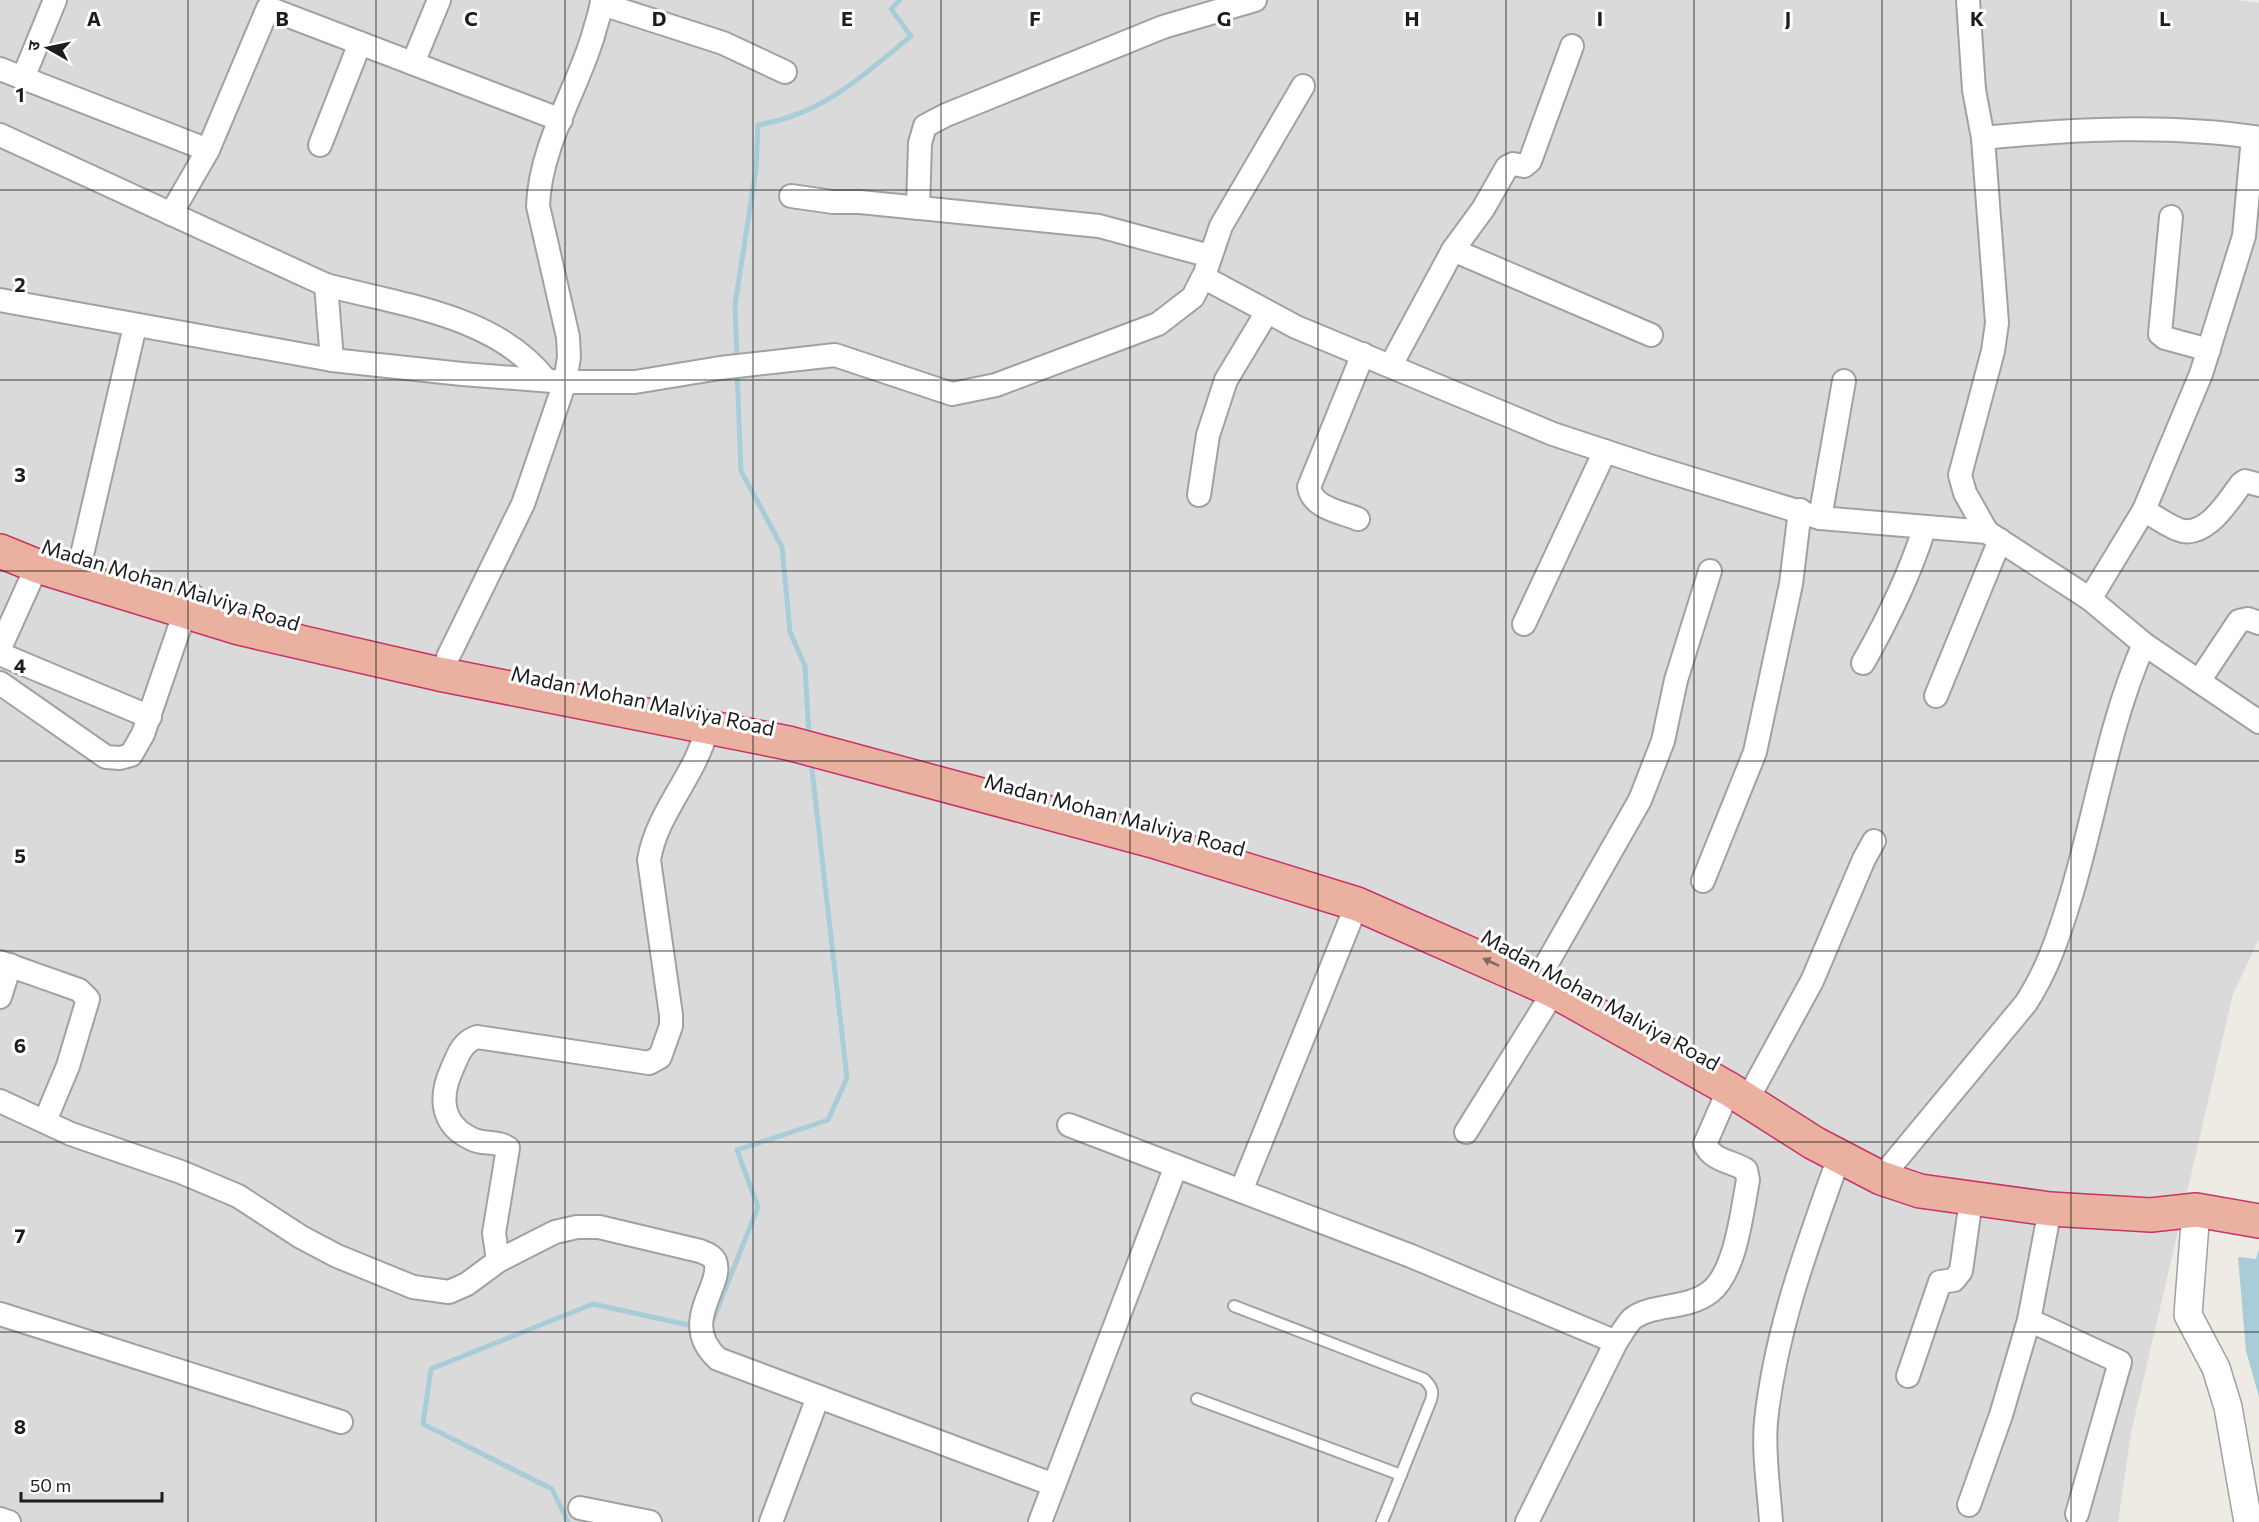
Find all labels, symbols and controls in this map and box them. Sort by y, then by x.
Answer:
text: A [87,6,101,30]
text: B [275,6,289,30]
text: C [464,6,478,30]
text: D [652,6,666,30]
text: E [841,6,853,30]
text: F [1029,6,1041,30]
text: G [1217,6,1231,30]
text: H [1405,6,1420,30]
text: I [1597,6,1603,30]
text: J [1785,6,1791,30]
text: K [1970,6,1984,30]
text: L [2159,6,2171,30]
north arrow [18,18,78,78]
text: उ [23,39,43,52]
text: 1 [15,82,25,106]
text: 2 [14,272,26,296]
text: 3 [14,462,26,486]
street label: Madan Mohan Malviya Road [39,533,303,635]
text: 4 [14,653,26,677]
street label: Madan Mohan Malviya Road [509,660,777,740]
street label: Madan Mohan Malviya Road [982,767,1248,861]
text: 5 [14,843,26,867]
street label: Madan Mohan Malviya Road [1477,923,1725,1075]
one-way arrow [1482,958,1499,967]
text: 6 [14,1033,26,1057]
text: 7 [15,1223,26,1247]
text: 8 [14,1414,26,1438]
scale bar [21,1465,162,1503]
text: 50 m [30,1474,71,1496]

